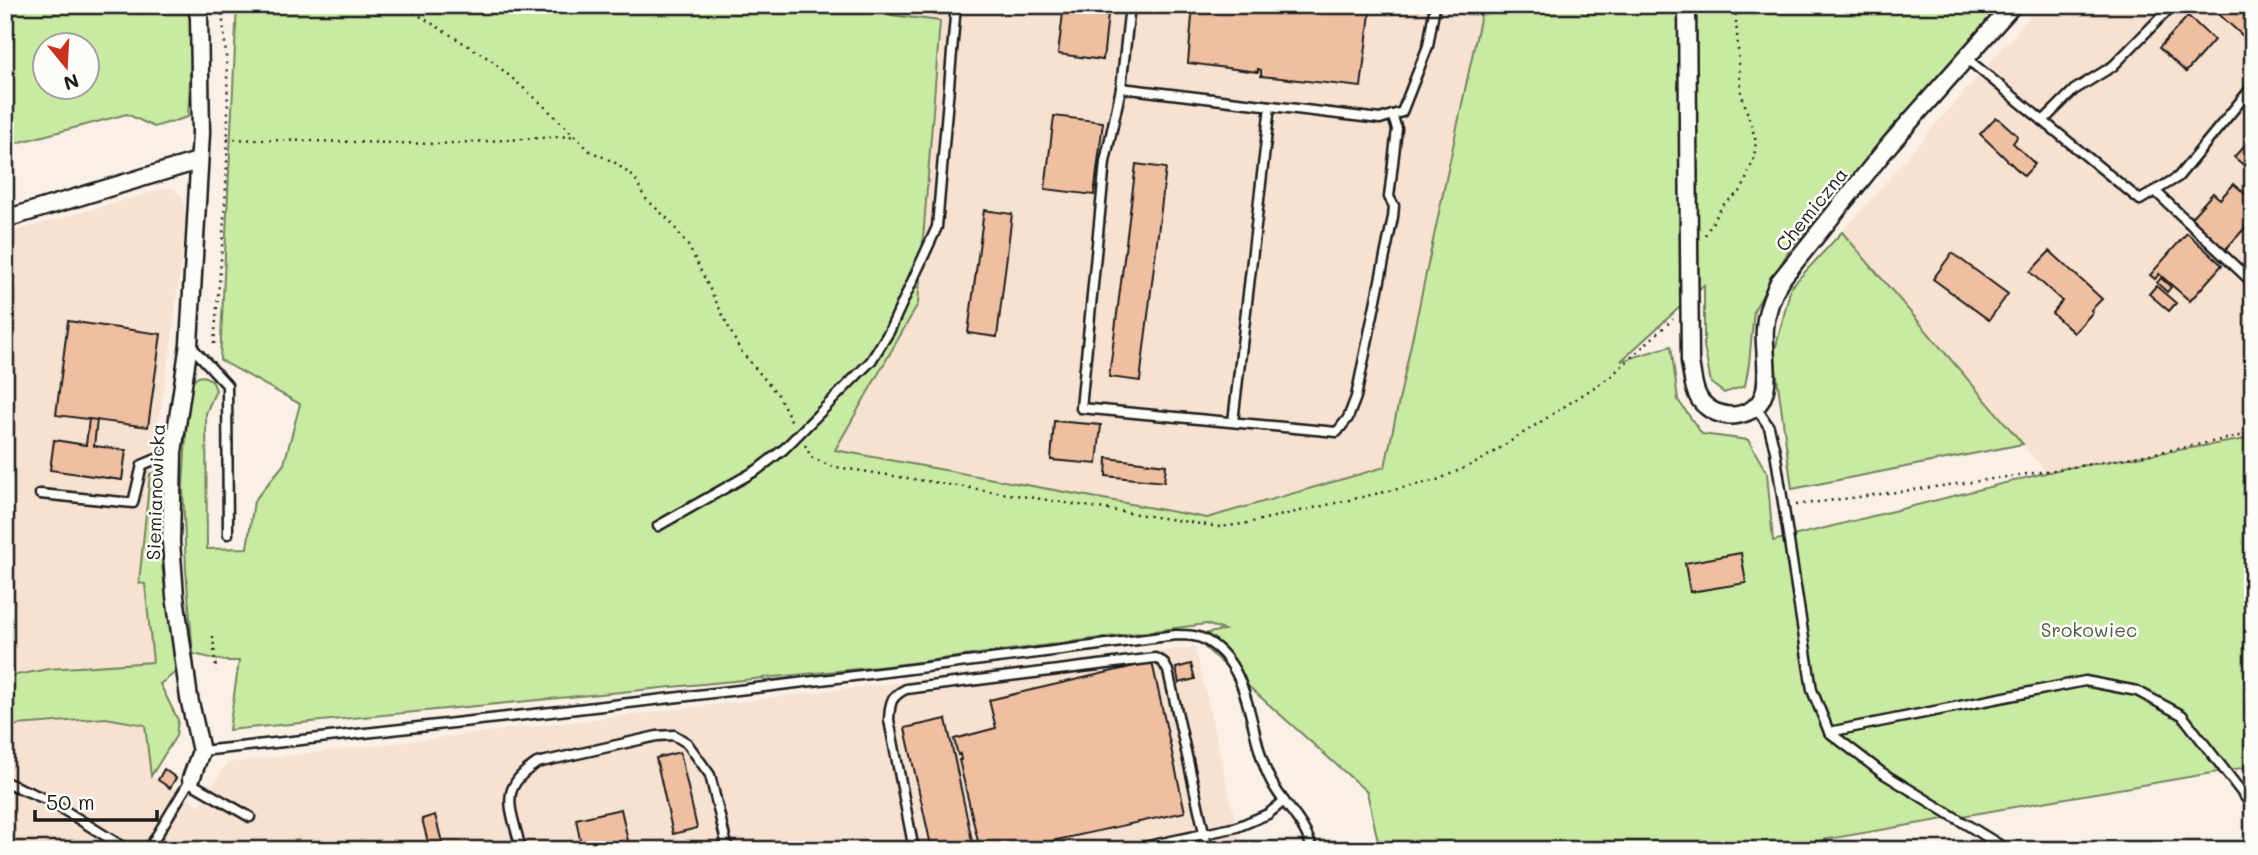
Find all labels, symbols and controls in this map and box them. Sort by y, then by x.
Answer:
north arrow [32,32,102,102]
text: N [61,69,82,97]
street label: Chemiczna [1769,162,1853,256]
street label: Siemianowicka [140,423,170,561]
park label: Srokowiec [2041,617,2137,642]
scale bar [35,778,158,822]
text: 50 m [46,788,95,815]

